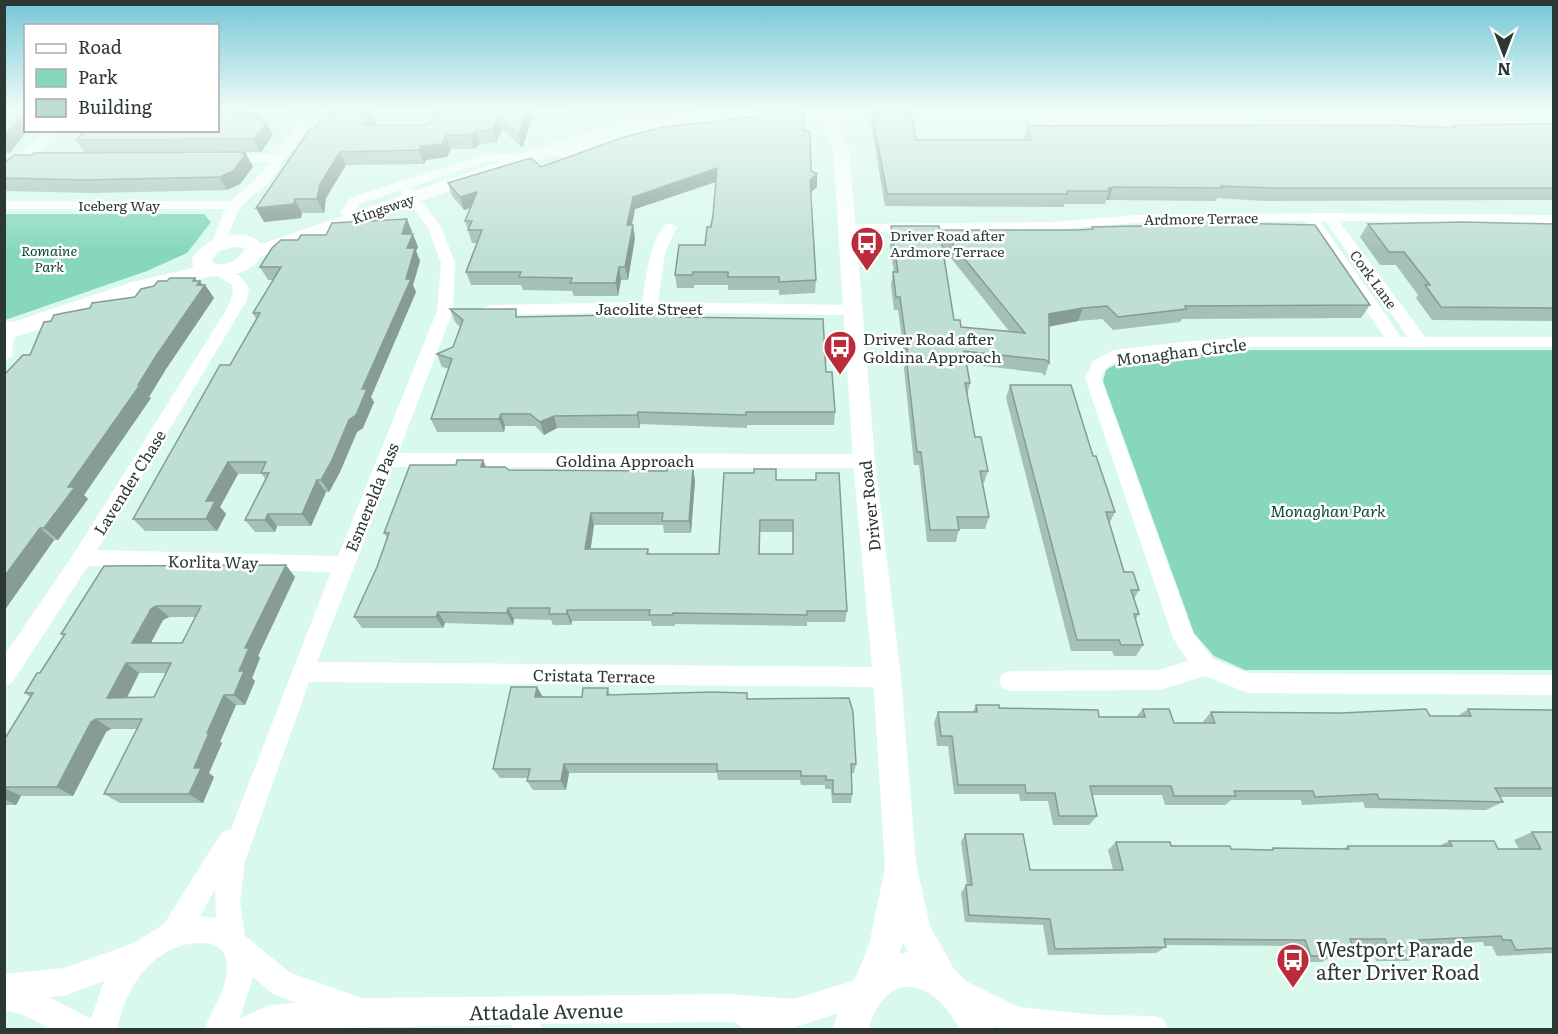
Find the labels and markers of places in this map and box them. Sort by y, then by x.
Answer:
bus stop icon: Driver Road after Ardmore Terrace [849,225,885,272]
place label: Driver Road after Ardmore Terrace [890,225,1005,261]
place label: Driver Road after Goldina Approach [863,326,1002,368]
bus stop icon: Driver Road after Goldina Approach [822,329,858,376]
place label: Westport Parade after Driver Road [1316,933,1480,986]
bus stop icon: Westport Parade after Driver Road [1275,942,1311,989]

